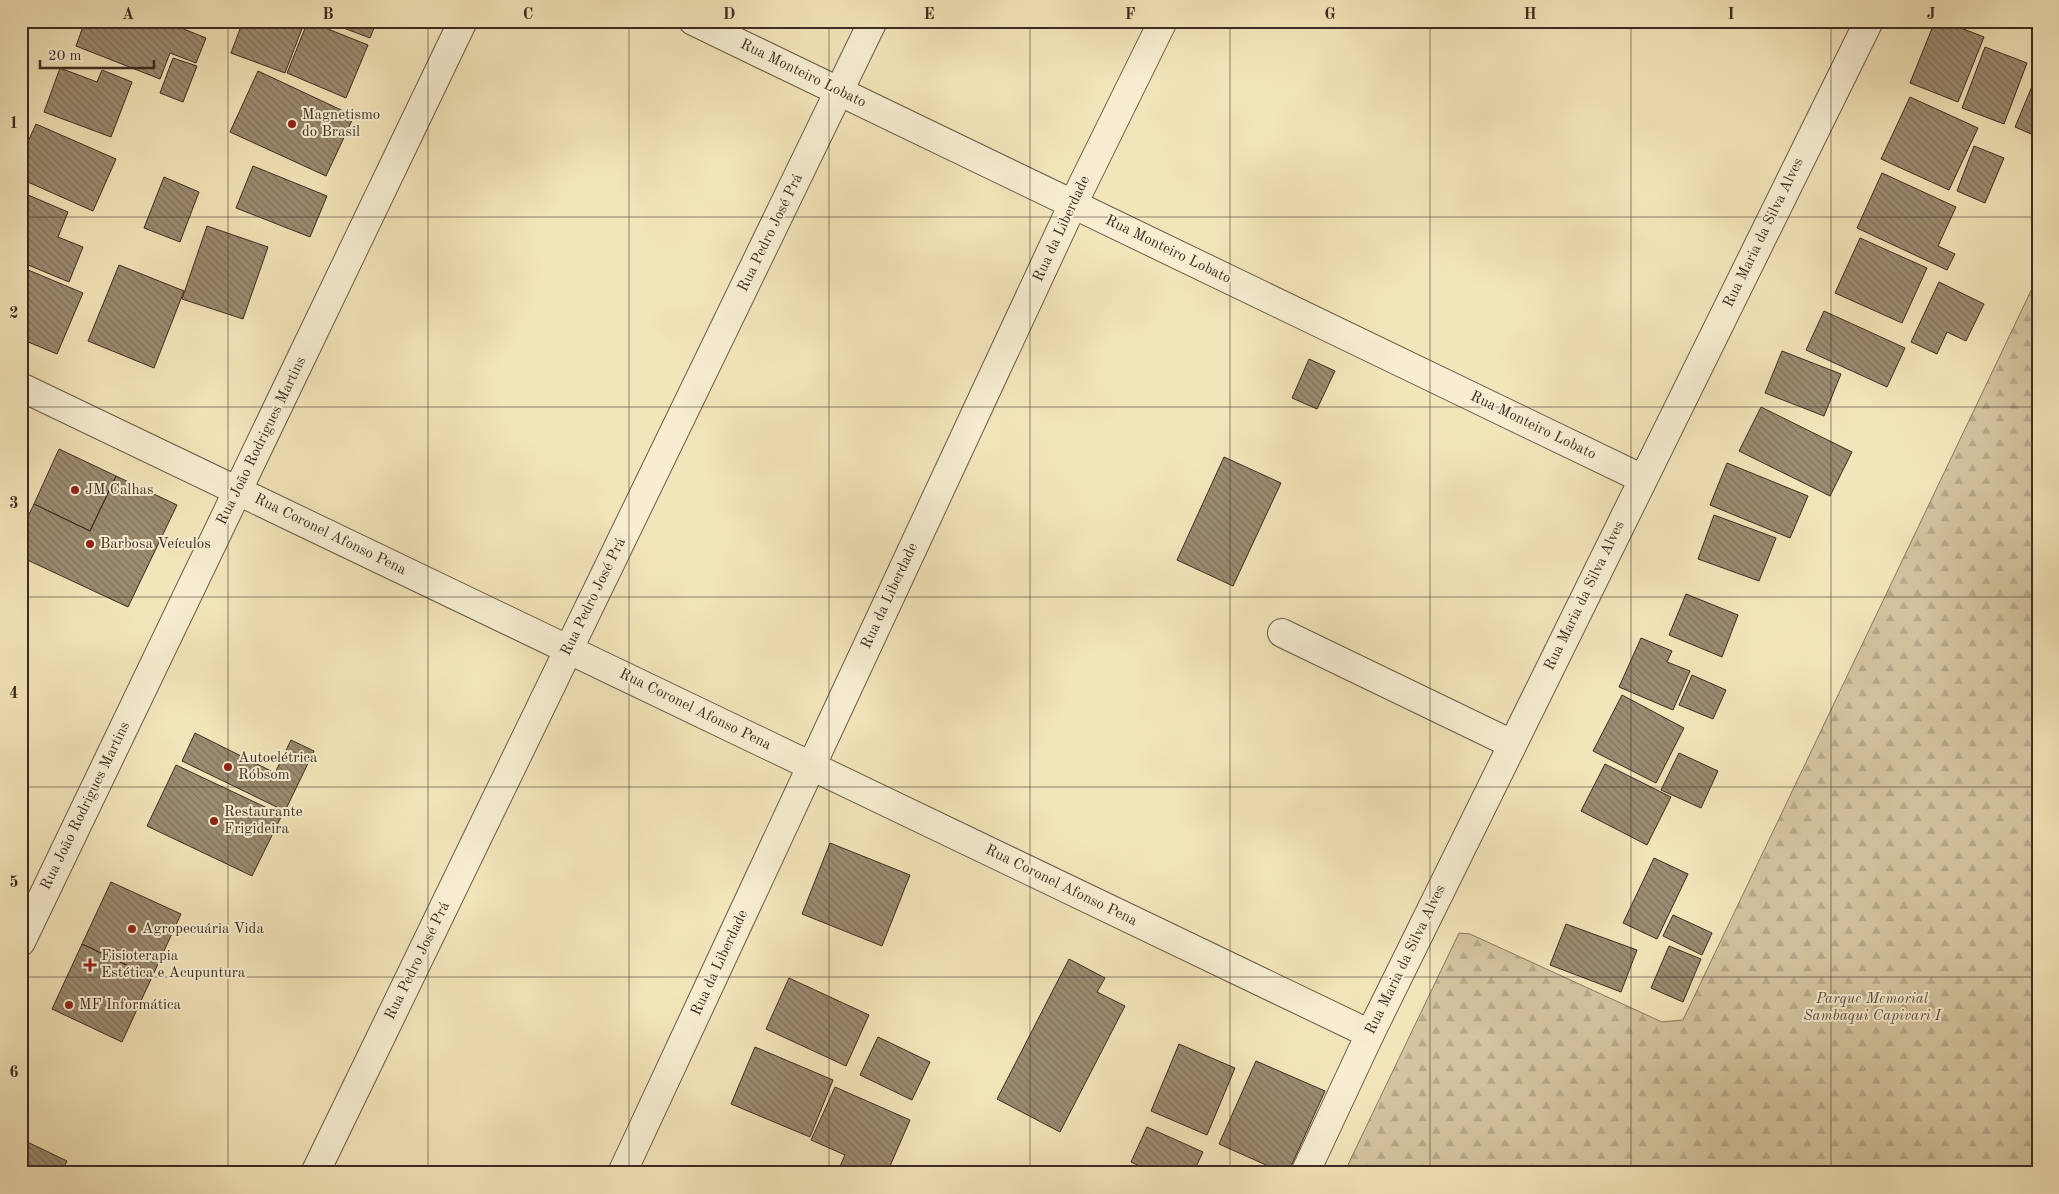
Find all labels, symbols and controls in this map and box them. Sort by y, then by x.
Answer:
text: A [122,7,134,23]
text: B [322,7,334,23]
text: C [523,7,533,23]
text: D [723,7,735,23]
text: E [923,7,935,23]
text: F [1125,7,1136,23]
text: G [1324,7,1336,23]
text: H [1523,7,1537,23]
text: I [1727,7,1735,23]
text: J [1927,7,1936,23]
street label: Rua Monteiro Lobato [738,37,868,111]
scale bar [40,38,154,70]
text: 20 m [48,49,82,64]
place label: Magnetismo do Brasil [302,108,380,140]
text: 1 [9,116,19,132]
marker: Magnetismo do Brasil [286,118,298,130]
street label: Rua Maria da Silva Alves [1721,156,1807,310]
street label: Rua Pedro José Prá [736,171,806,294]
street label: Rua da Liberdade [1031,174,1093,284]
street label: Rua Monteiro Lobato [1103,213,1233,287]
text: 2 [9,306,19,322]
street label: Rua João Rodrigues Martins [215,355,309,527]
street label: Rua Monteiro Lobato [1468,389,1598,463]
place label: JM Calhas [85,483,153,498]
marker: JM Calhas [69,484,81,496]
street label: Rua Coronel Afonso Pena [252,492,409,579]
text: 3 [9,496,19,512]
street label: Rua Maria da Silva Alves [1542,519,1628,673]
street label: Rua Pedro José Prá [559,535,629,658]
place label: Barbosa Veículos [100,537,211,552]
marker: Barbosa Veículos [84,538,96,550]
street label: Rua da Liberdade [859,541,921,651]
street label: Rua Coronel Afonso Pena [617,667,774,754]
text: 4 [9,686,19,702]
street label: Rua João Rodrigues Martins [39,720,133,892]
place label: Autoelétrica Róbsom [238,751,318,783]
marker: Autoelétrica Róbsom [222,761,234,773]
place label: Restaurante Frigideira [224,805,303,837]
marker: Restaurante Frigideira [208,815,220,827]
street label: Rua Coronel Afonso Pena [983,843,1140,930]
text: 5 [9,875,19,891]
street label: Rua Maria da Silva Alves [1363,883,1449,1037]
street label: Rua Pedro José Prá [383,899,453,1022]
street label: Rua da Liberdade [689,908,751,1018]
place label: Agropecuária Vida [142,922,264,937]
marker: Agropecuária Vida [126,923,138,935]
place label: Fisioterapia Estética e Acupuntura [101,949,246,981]
marker: Fisioterapia Estética e Acupuntura [83,958,97,972]
park label: Parque Memorial Sambaqui Capivari I [1803,992,1943,1024]
place label: MF Informática [79,998,182,1013]
marker: MF Informática [63,999,75,1011]
text: 6 [9,1065,19,1081]

